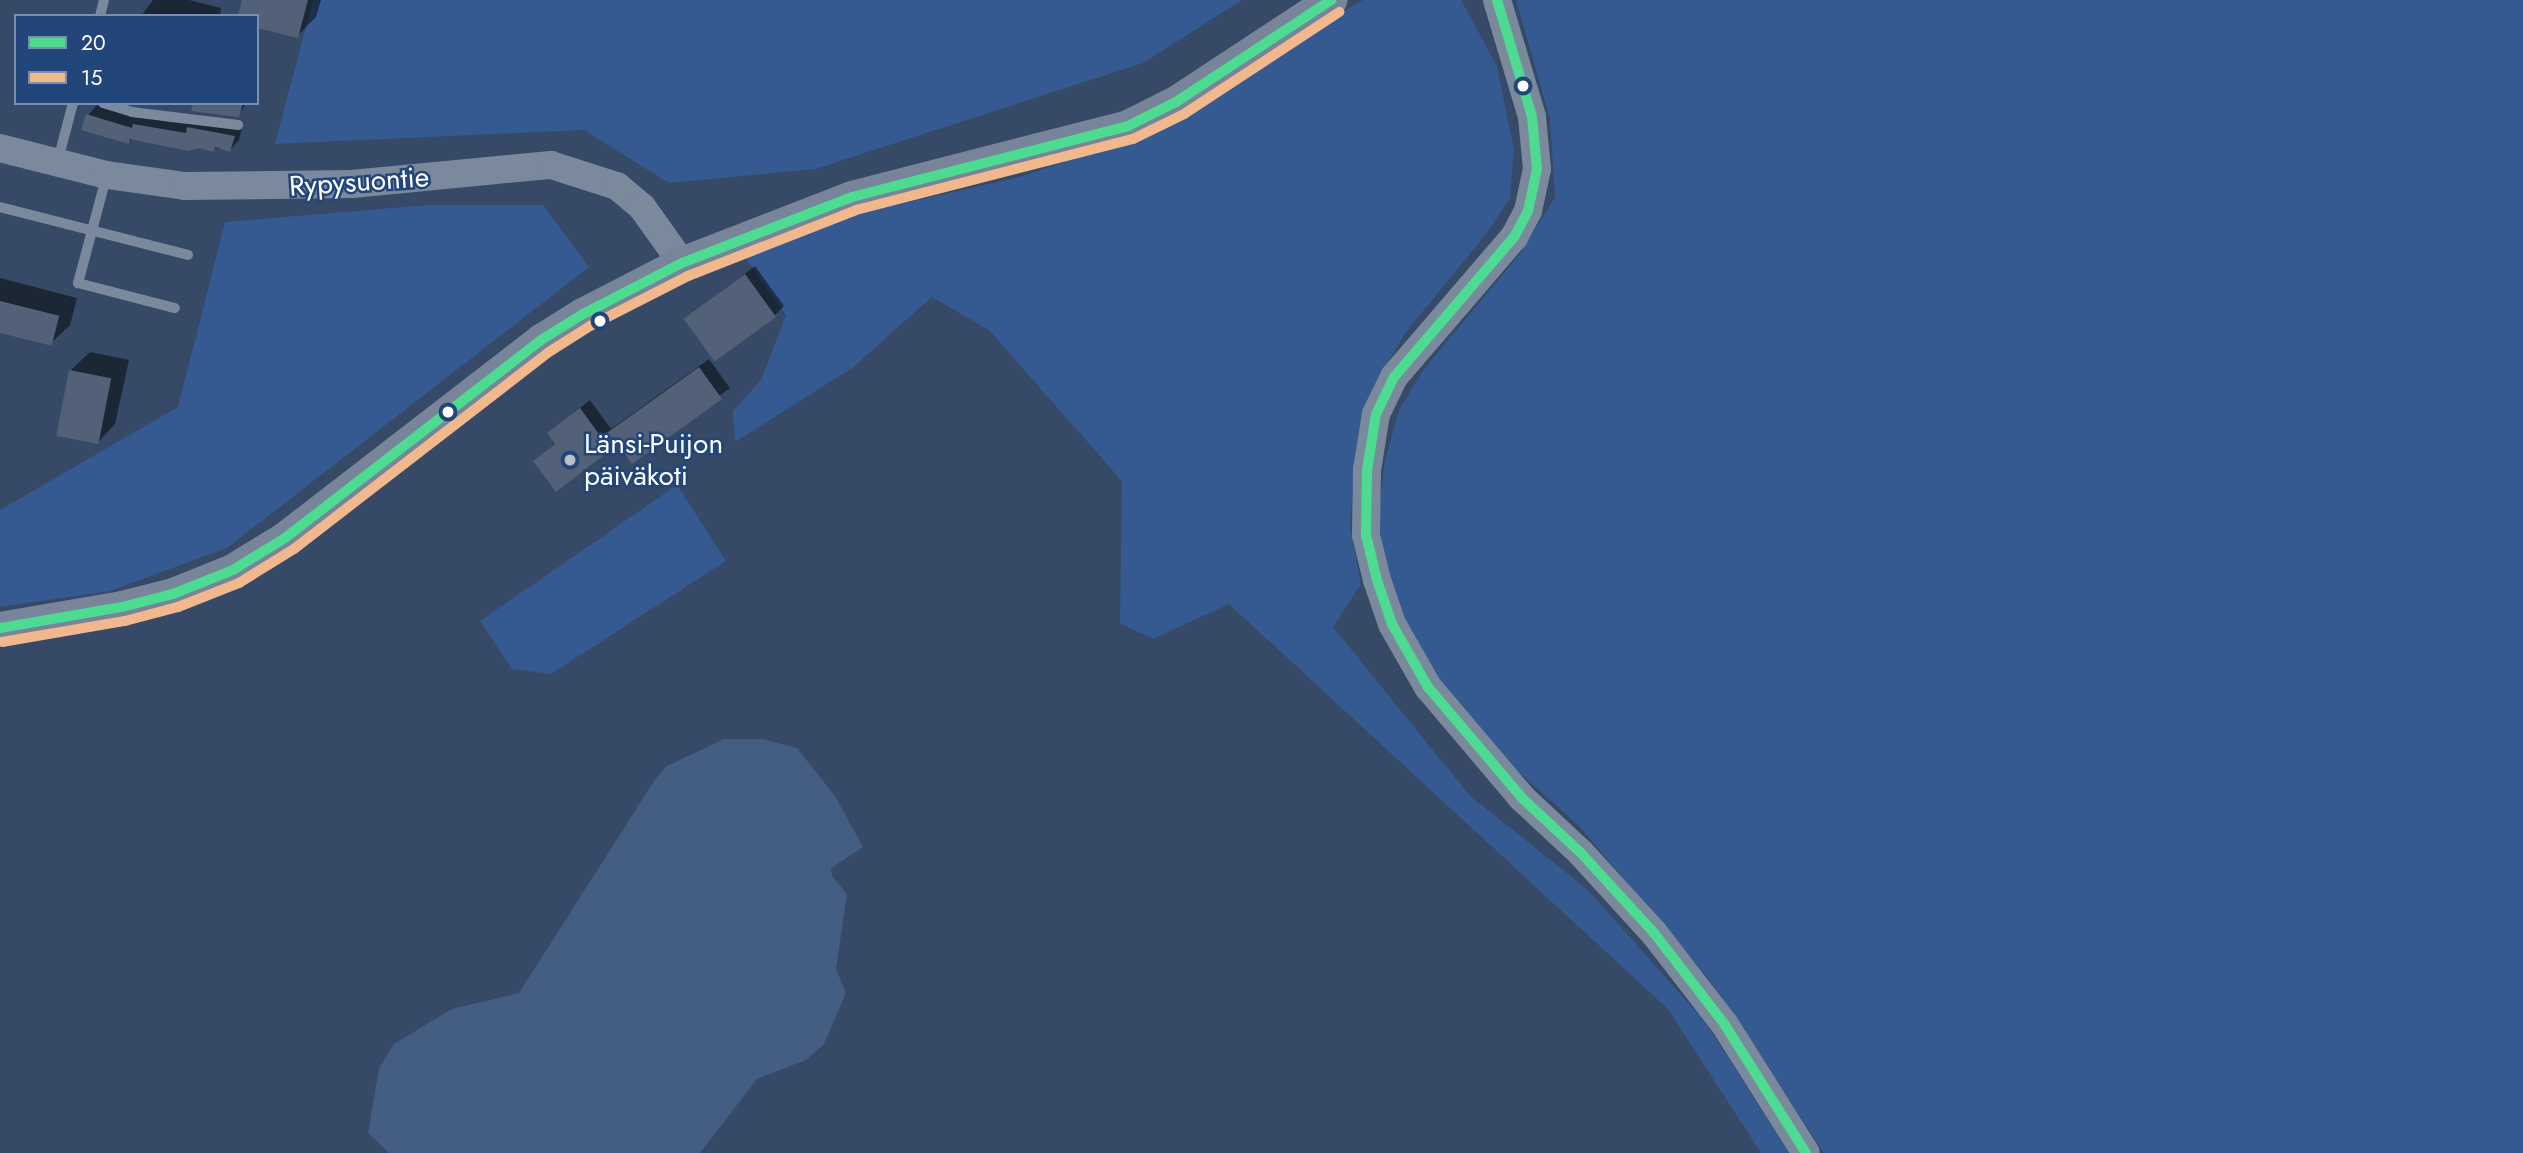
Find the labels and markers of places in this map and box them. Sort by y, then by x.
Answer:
unlabelled marker [1516,79,1530,93]
unlabelled marker [593,314,607,328]
unlabelled marker [441,405,455,419]
place label: Länsi-Puijon päiväkoti [584,427,723,493]
marker: Länsi-Puijon päiväkoti [562,452,578,468]

